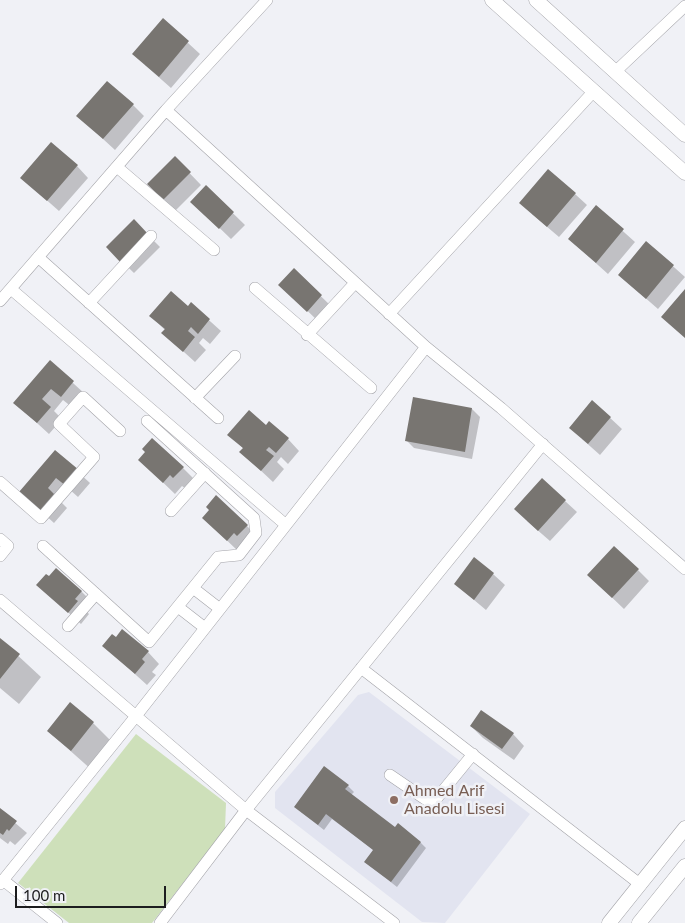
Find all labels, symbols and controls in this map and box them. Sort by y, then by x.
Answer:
place label: Ahmed Arif Anadolu Lisesi [404,781,505,819]
marker: Ahmed Arif Anadolu Lisesi [388,794,400,806]
scale bar [18,876,169,908]
text: 100 m [23,886,65,904]

